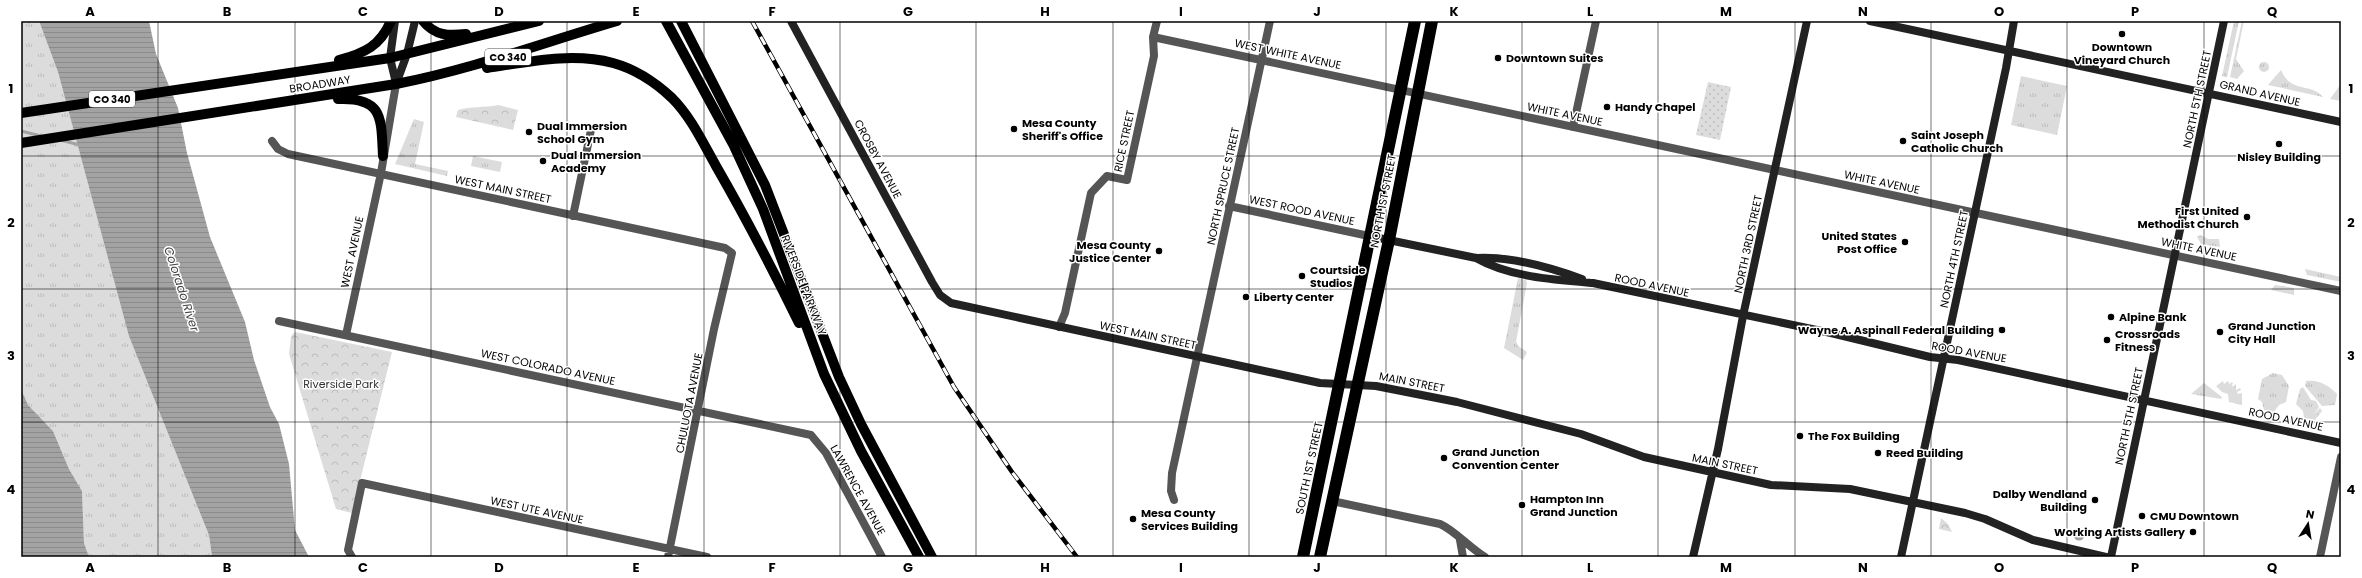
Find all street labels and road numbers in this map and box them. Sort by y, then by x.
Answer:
street label: WEST WHITE AVENUE [1233,35,1343,73]
road number: CO 340 [485,49,531,65]
street label: NORTH 5TH STREET [2179,49,2215,149]
street label: BROADWAY [288,71,352,97]
street label: GRAND AVENUE [2218,76,2302,110]
road number: CO 340 [89,91,135,107]
street label: WHITE AVENUE [1526,98,1604,130]
street label: RICE STREET [1110,109,1138,173]
street label: CROSBY AVENUE [850,117,906,201]
street label: NORTH SPRUCE STREET [1203,126,1243,246]
street label: NORTH 1ST STREET [1366,153,1400,249]
street label: WHITE AVENUE [1843,166,1921,198]
street label: WEST MAIN STREET [453,171,553,207]
street label: WEST ROOD AVENUE [1248,191,1356,229]
street label: NORTH 3RD STREET [1730,193,1766,294]
street label: NORTH 4TH STREET [1936,209,1972,309]
street label: WEST AVENUE [337,215,367,289]
street label: RIVERSIDE PARKWAY [777,233,831,338]
street label: WHITE AVENUE [2160,233,2238,265]
street label: ROOD AVENUE [1613,269,1691,301]
street label: WEST MAIN STREET [1098,317,1198,353]
street label: ROOD AVENUE [1930,338,2008,366]
street label: WEST COLORADO AVENUE [479,345,617,389]
street label: CHULUOTA AVENUE [671,351,707,455]
street label: NORTH 5TH STREET [2111,366,2147,466]
street label: MAIN STREET [1378,368,1446,396]
street label: ROOD AVENUE [2247,403,2325,435]
street label: SOUTH 1ST STREET [1291,420,1327,516]
street label: LAWRENCE AVENUE [826,442,890,538]
street label: MAIN STREET [1691,449,1759,479]
street label: WEST UTE AVENUE [489,492,585,528]

